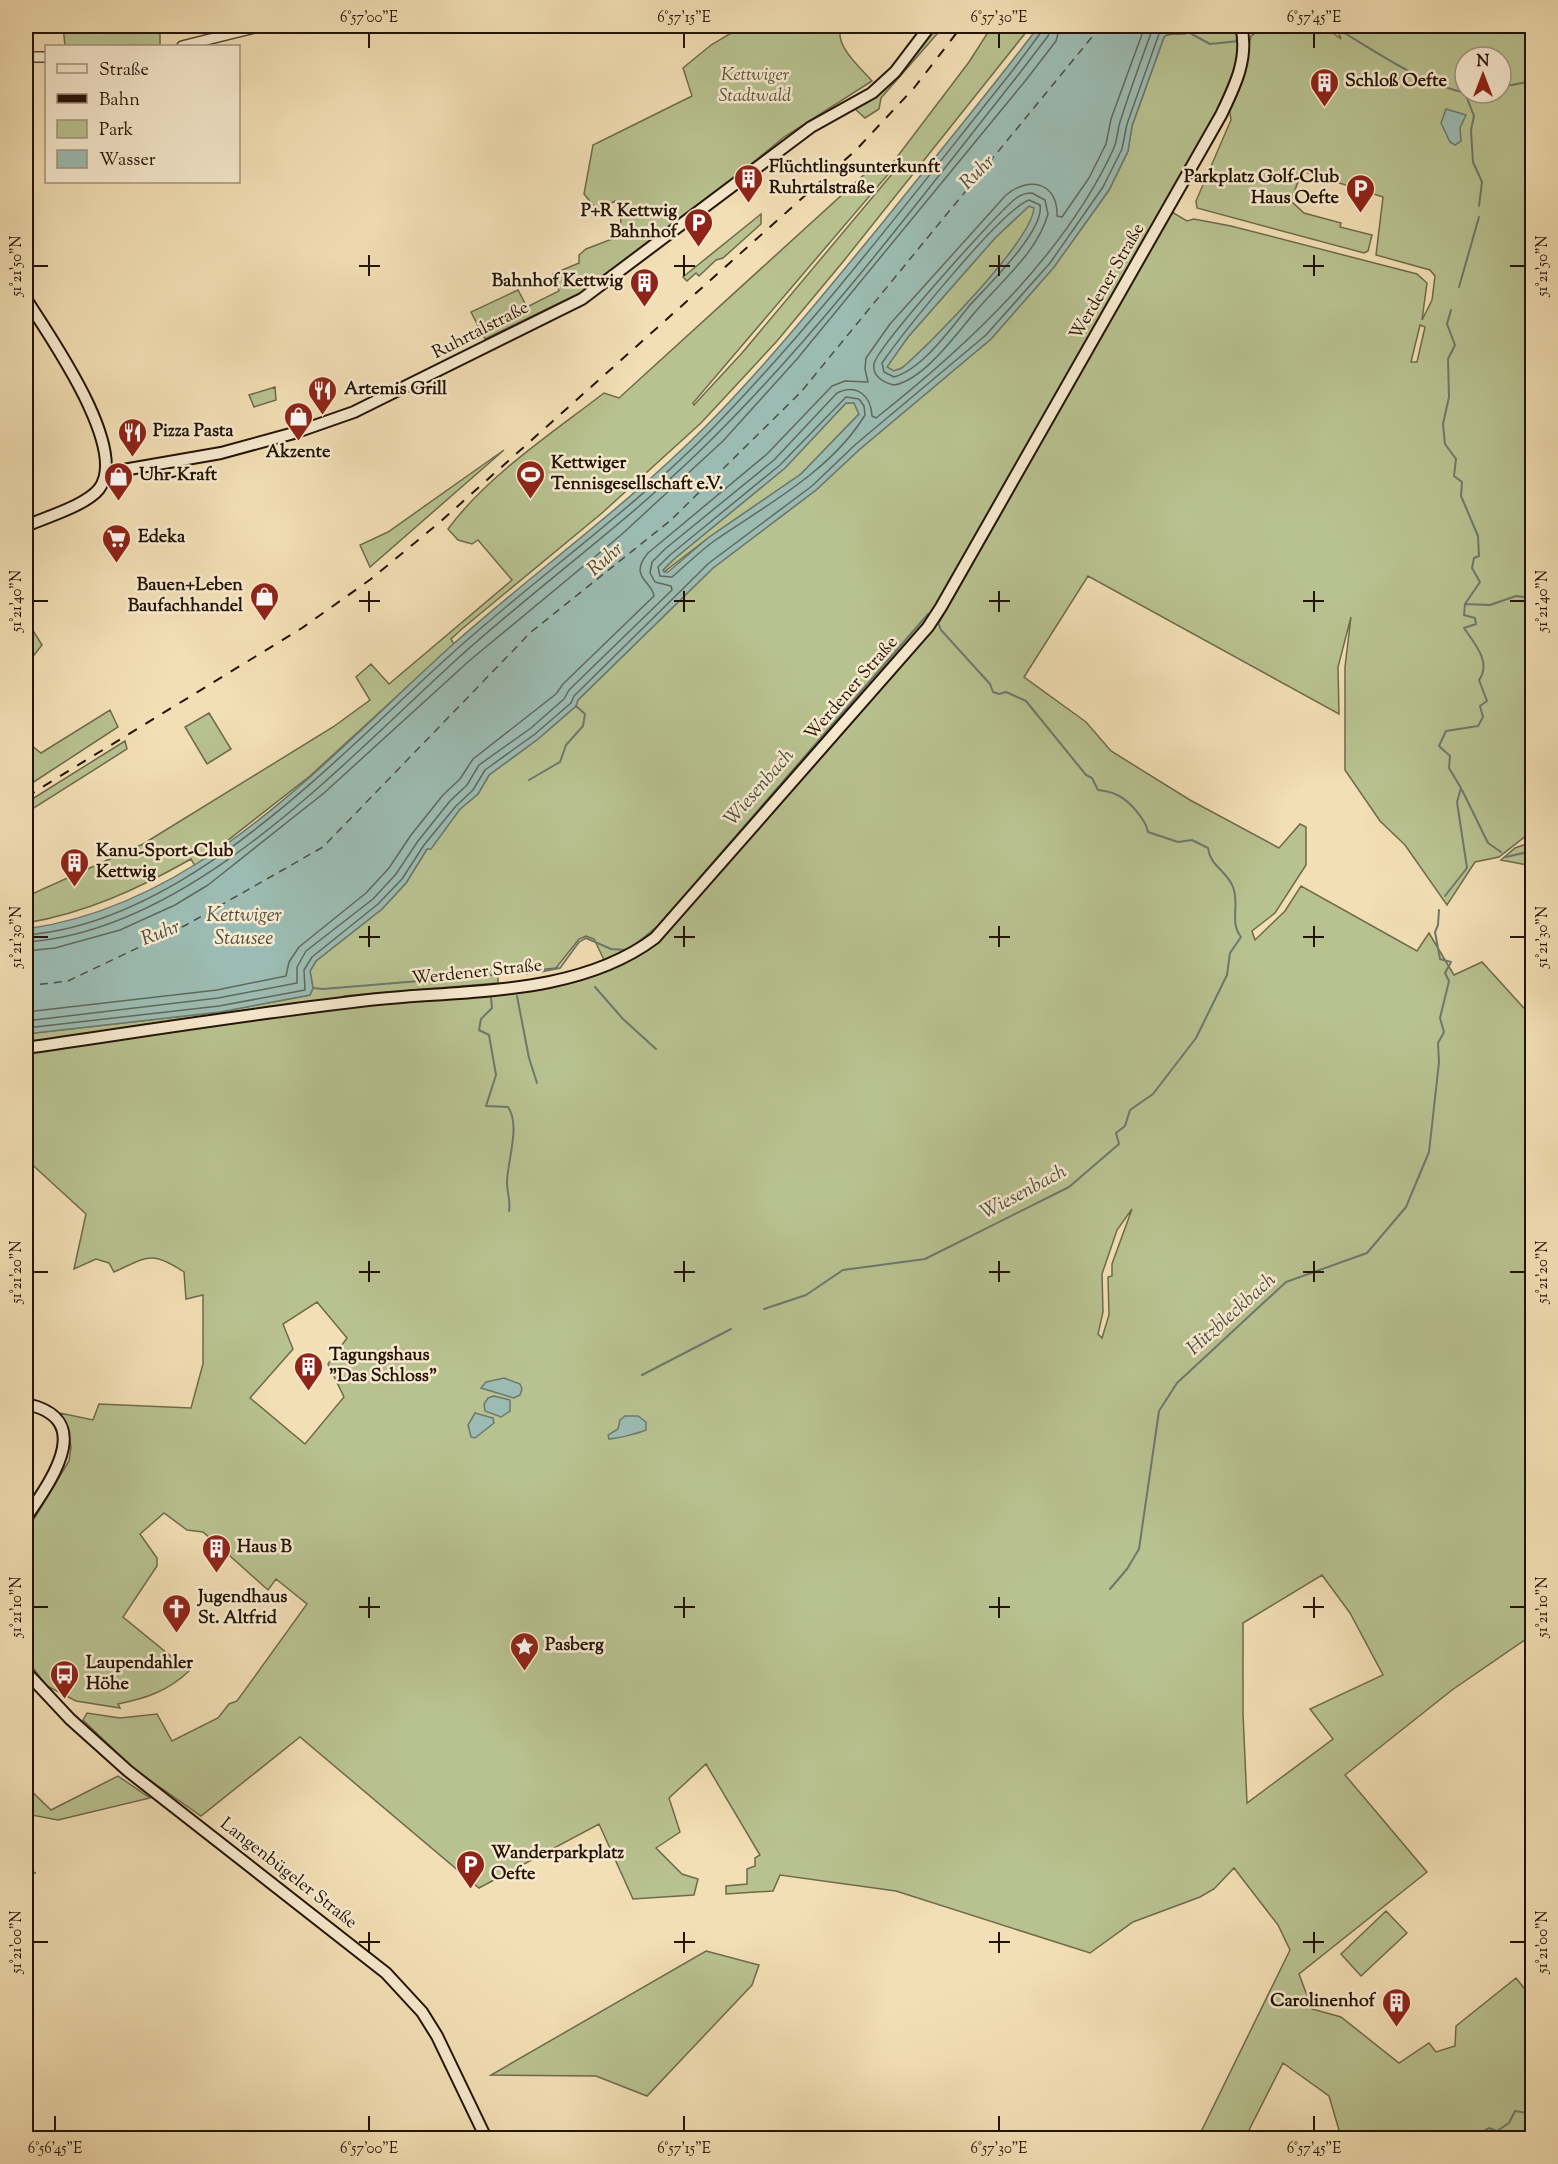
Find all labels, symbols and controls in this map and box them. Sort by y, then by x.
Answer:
text: 6°57'00"E [340,8,398,29]
text: 6°57'15"E [657,8,711,29]
text: 6°57'30"E [971,8,1027,29]
text: 6°57'45"E [1287,8,1341,29]
legend [45,45,240,183]
north arrow [1453,45,1513,105]
text: N [1477,51,1490,74]
text: Straße [99,58,149,84]
park label: Kettwiger Stadtwald [719,63,791,110]
building icon: Schloß Oefte [1308,66,1340,108]
place label: Schloß Oefte [1345,69,1447,95]
text: Bahn [99,88,140,114]
text: Park [99,118,134,144]
text: Wasser [99,148,156,174]
water label: Ruhr [954,149,1002,197]
place label: Flüchtlingsunterkunft Ruhrtalstraße [769,155,941,202]
building icon: Flüchtlingsunterkunft Ruhrtalstraße [732,162,764,204]
place label: Parkplatz Golf-Club Haus Oefte [1184,165,1340,212]
parking icon: Parkplatz Golf-Club Haus Oefte [1344,172,1376,214]
place label: P+R Kettwig Bahnhof [581,199,679,246]
parking icon: P+R Kettwig Bahnhof [682,206,714,248]
street label: Werdener Straße [1064,219,1152,345]
text: 51°21'50"N [7,235,28,298]
text: 51°21'50"N [1533,235,1554,298]
building icon: Bahnhof Kettwig [628,266,660,308]
place label: Bahnhof Kettwig [492,269,623,295]
street label: Ruhrtalstraße [428,295,534,367]
restaurant icon: Artemis Grill [307,374,339,416]
place label: Artemis Grill [344,377,448,403]
shop icon: Akzente [282,400,314,442]
restaurant icon: Pizza Pasta [116,416,148,458]
place label: Pizza Pasta [153,419,234,445]
place label: Akzente [266,440,331,466]
place label: Kettwiger Tennisgesellschaft e.V. [551,451,723,498]
sports icon: Kettwiger Tennisgesellschaft e.V. [514,458,546,500]
shop icon: Uhr-Kraft [102,460,134,502]
place label: Uhr-Kraft [139,463,218,489]
supermarket icon: Edeka [101,522,133,564]
place label: Edeka [138,525,186,551]
water label: Ruhr [582,536,630,584]
text: 51°21'40"N [7,570,28,633]
text: 51°21'40"N [1533,570,1554,633]
place label: Bauen+Leben Baufachhandel [128,573,244,620]
shop icon: Bauen+Leben Baufachhandel [248,580,280,622]
street label: Werdener Straße [799,631,905,747]
water label: Wiesenbach [718,743,802,833]
place label: Kanu-Sport-Club Kettwig [96,839,233,886]
building icon: Kanu-Sport-Club Kettwig [59,846,91,888]
water label: Kettwiger Stausee [206,902,282,954]
text: 51°21'30"N [7,906,28,969]
text: 51°21'30"N [1533,906,1554,969]
water label: Ruhr [137,913,185,955]
street label: Werdener Straße [410,953,544,993]
water label: Wiesenbach [976,1158,1073,1228]
text: 51°21'20"N [7,1241,28,1304]
text: 51°21'20"N [1533,1241,1554,1304]
water label: Hitzbleckbach [1181,1267,1283,1363]
place label: Tagungshaus "Das Schloss" [329,1343,437,1390]
building icon: Tagungshaus "Das Schloss" [292,1350,324,1392]
building icon: Haus B [200,1532,232,1574]
place label: Haus B [237,1535,293,1561]
text: 51°21'10"N [7,1577,28,1638]
text: 51°21'10"N [1533,1577,1554,1638]
place label: Jugendhaus St. Altfrid [196,1585,287,1632]
church icon: Jugendhaus St. Altfrid [161,1592,193,1634]
place icon: Pasberg [508,1630,540,1672]
place label: Pasberg [545,1633,604,1659]
place label: Laupendahler Höhe [86,1651,193,1698]
bus stop icon: Laupendahler Höhe [49,1658,81,1700]
street label: Langenbügeler Straße [214,1812,362,1936]
place label: Wanderparkplatz Oefte [491,1841,624,1888]
parking icon: Wanderparkplatz Oefte [454,1848,486,1890]
text: 51°21'00"N [7,1910,28,1975]
text: 51°21'00"N [1533,1910,1554,1975]
building icon: Carolinenhof [1380,1986,1412,2028]
place label: Carolinenhof [1270,1989,1377,2015]
text: 6°56'45"E [28,2139,82,2160]
text: 6°57'00"E [340,2139,398,2160]
text: 6°57'15"E [657,2139,711,2160]
text: 6°57'30"E [971,2139,1027,2160]
text: 6°57'45"E [1287,2139,1341,2160]

